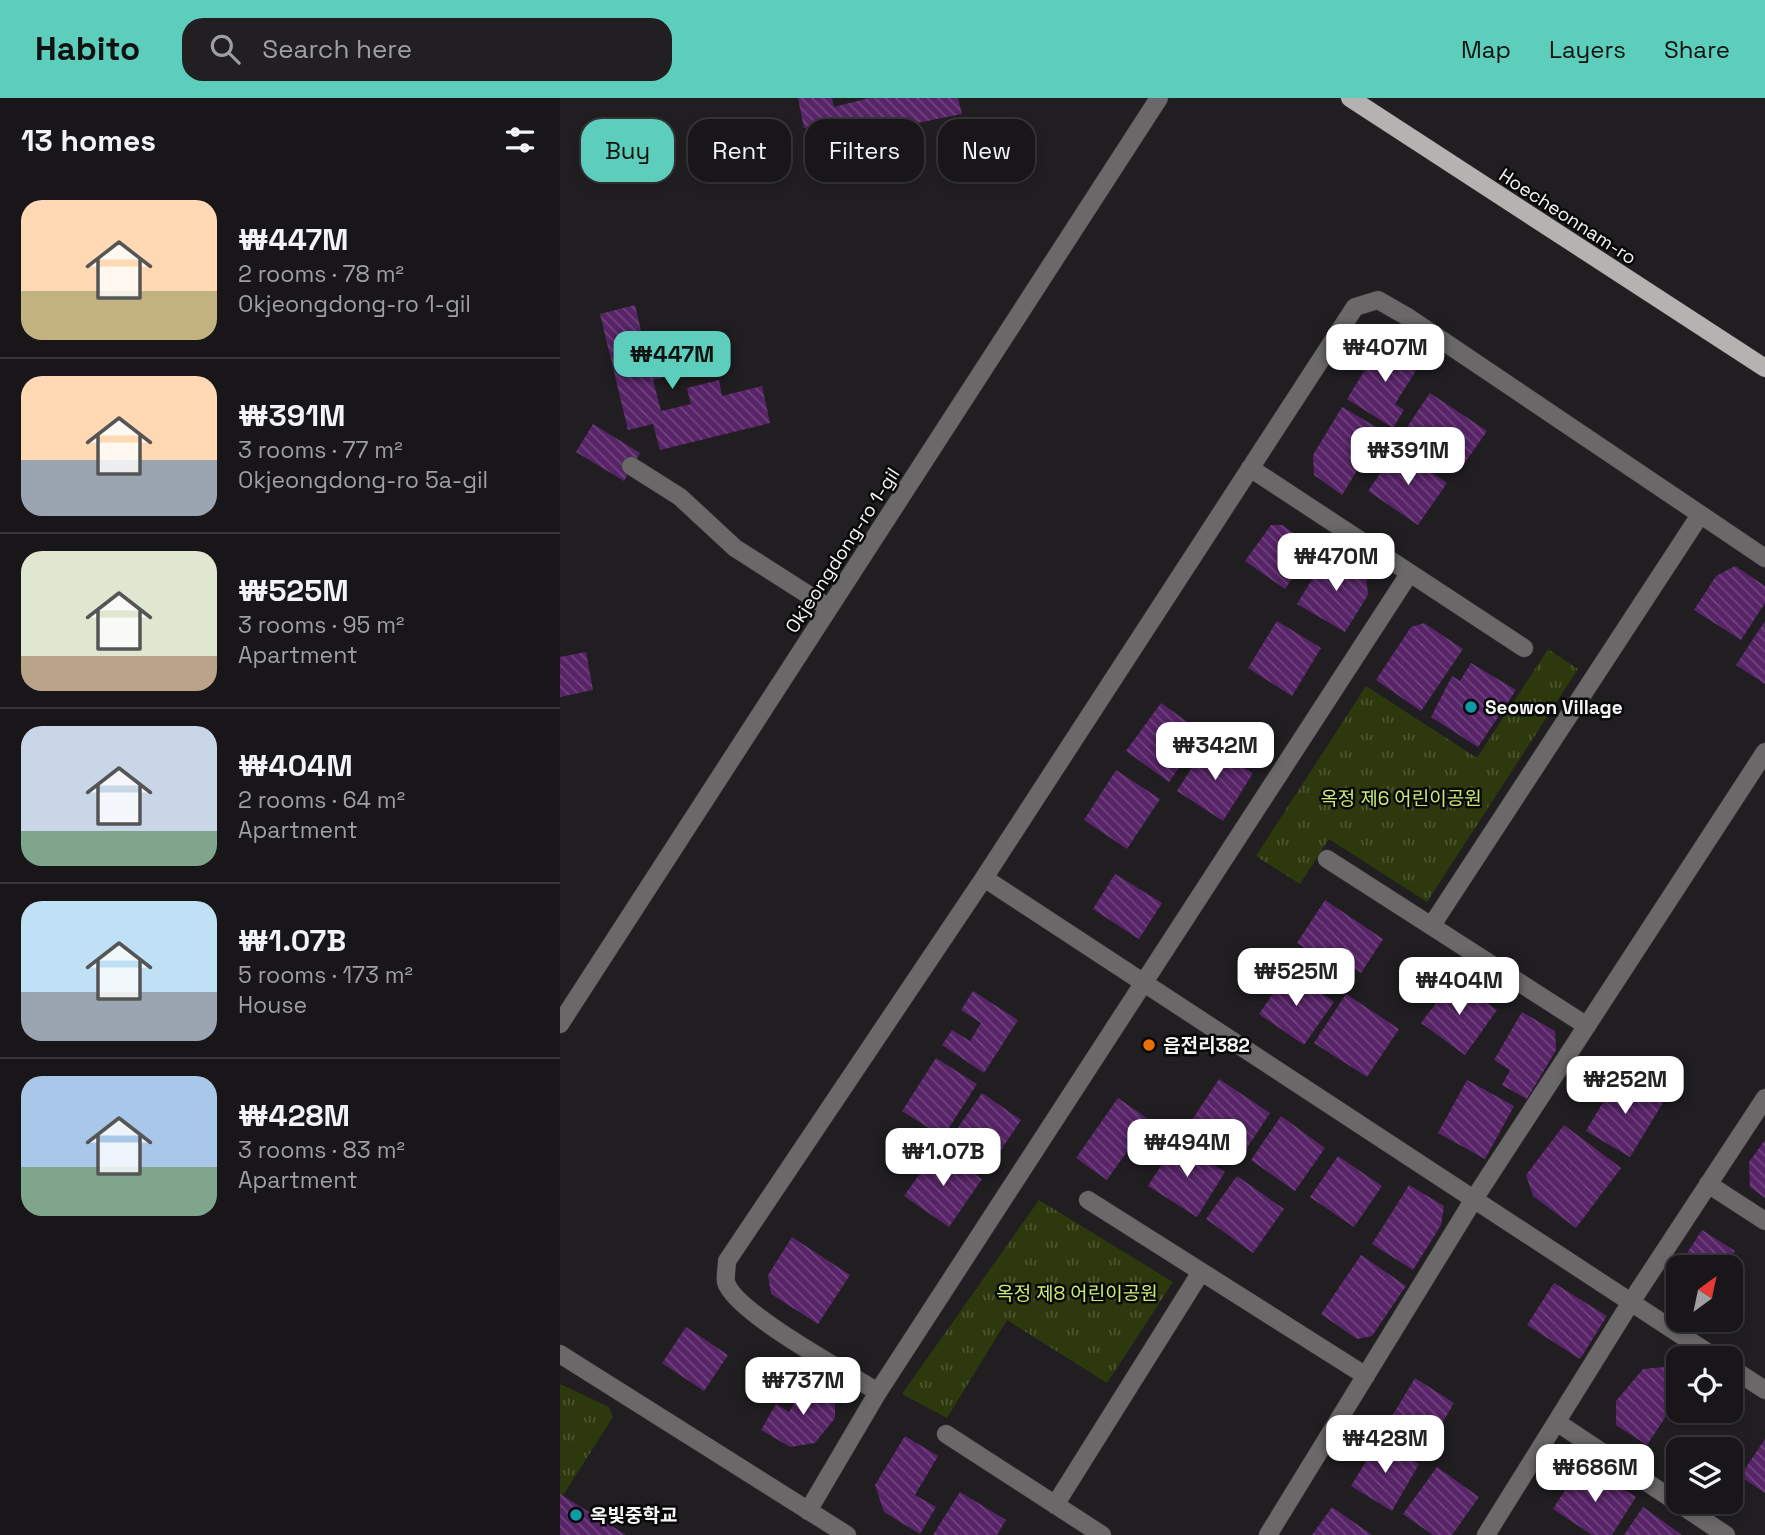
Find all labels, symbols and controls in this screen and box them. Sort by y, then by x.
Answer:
search box [182,18,672,81]
text: Habito [35,28,140,70]
icon: search [206,30,244,68]
text: Search here [262,32,412,66]
text: Map [1461,34,1511,65]
text: Layers [1549,34,1626,65]
text: Share [1664,34,1730,65]
chip: Buy [581,119,674,182]
chip: Rent [688,119,791,182]
chip: Filters [805,119,924,182]
chip: New [938,119,1035,182]
text: 13 homes [21,121,156,160]
icon: filters [501,121,539,159]
street label: Hoecheonnam-ro [1494,163,1641,270]
text: ₩447M [238,220,349,259]
icon: home [77,228,161,312]
text: 2 rooms · 78 m² [238,259,404,289]
text: Okjeongdong-ro 1-gil [238,289,471,319]
pin: ₩407M [1336,324,1434,384]
pin: ₩447M [623,331,721,391]
text: ₩407M [1342,332,1428,362]
text: ₩447M [630,339,714,369]
text: ₩391M [238,396,345,435]
icon: home [77,404,161,488]
pin: ₩391M [1359,428,1457,487]
text: 3 rooms · 77 m² [238,435,403,465]
text: ₩391M [1367,435,1449,465]
street label: Okjeongdong-ro 1-gil [780,463,905,638]
text: Okjeongdong-ro 5a-gil [238,465,488,495]
pin: ₩470M [1287,533,1385,593]
text: ₩470M [1294,541,1378,571]
text: ₩525M [238,571,349,610]
icon: home [77,579,161,663]
text: 3 rooms · 95 m² [238,610,404,640]
text: Apartment [238,640,358,670]
place label: Seowon Village [1485,695,1623,720]
marker: Seowon Village [1463,699,1479,715]
pin: ₩342M [1166,722,1264,782]
text: ₩342M [1172,730,1258,760]
text: ₩404M [238,746,353,785]
icon: home [77,754,161,838]
text: 2 rooms · 64 m² [238,785,405,815]
park label: 옥정 제6 어린이공원 [1320,786,1482,811]
text: Apartment [238,815,358,845]
text: ₩1.07B [238,921,346,960]
icon: home [77,929,161,1013]
pin: ₩525M [1247,948,1345,1008]
text: ₩525M [1254,956,1338,986]
pin: ₩404M [1410,958,1508,1017]
text: 5 rooms · 173 m² [238,960,413,990]
text: ₩404M [1415,965,1503,995]
text: House [238,990,307,1020]
place label: 읍전리382 [1163,1033,1250,1058]
marker: 읍전리382 [1141,1037,1157,1053]
pin: ₩252M [1576,1056,1674,1116]
text: ₩252M [1583,1064,1667,1094]
text: ₩428M [238,1096,350,1135]
icon: home [77,1104,161,1188]
pin: ₩494M [1138,1119,1236,1179]
text: ₩494M [1143,1127,1231,1157]
pin: ₩1.07B [886,1128,1000,1188]
text: 3 rooms · 83 m² [238,1135,405,1165]
text: ₩1.07B [902,1136,984,1166]
text: Apartment [238,1165,358,1195]
north arrow [1666,1255,1743,1332]
map controls [1666,1255,1743,1514]
park label: 옥정 제8 어린이공원 [996,1281,1158,1306]
button: locate [1666,1346,1743,1423]
pin: ₩737M [754,1358,852,1417]
text: ₩737M [761,1365,845,1395]
pin: ₩428M [1336,1416,1434,1475]
text: ₩428M [1342,1423,1428,1453]
button: layers [1666,1437,1743,1514]
pin: ₩686M [1546,1444,1644,1504]
text: ₩686M [1552,1452,1638,1482]
place label: 옥빛중학교 [590,1503,677,1528]
marker: 옥빛중학교 [568,1507,584,1523]

